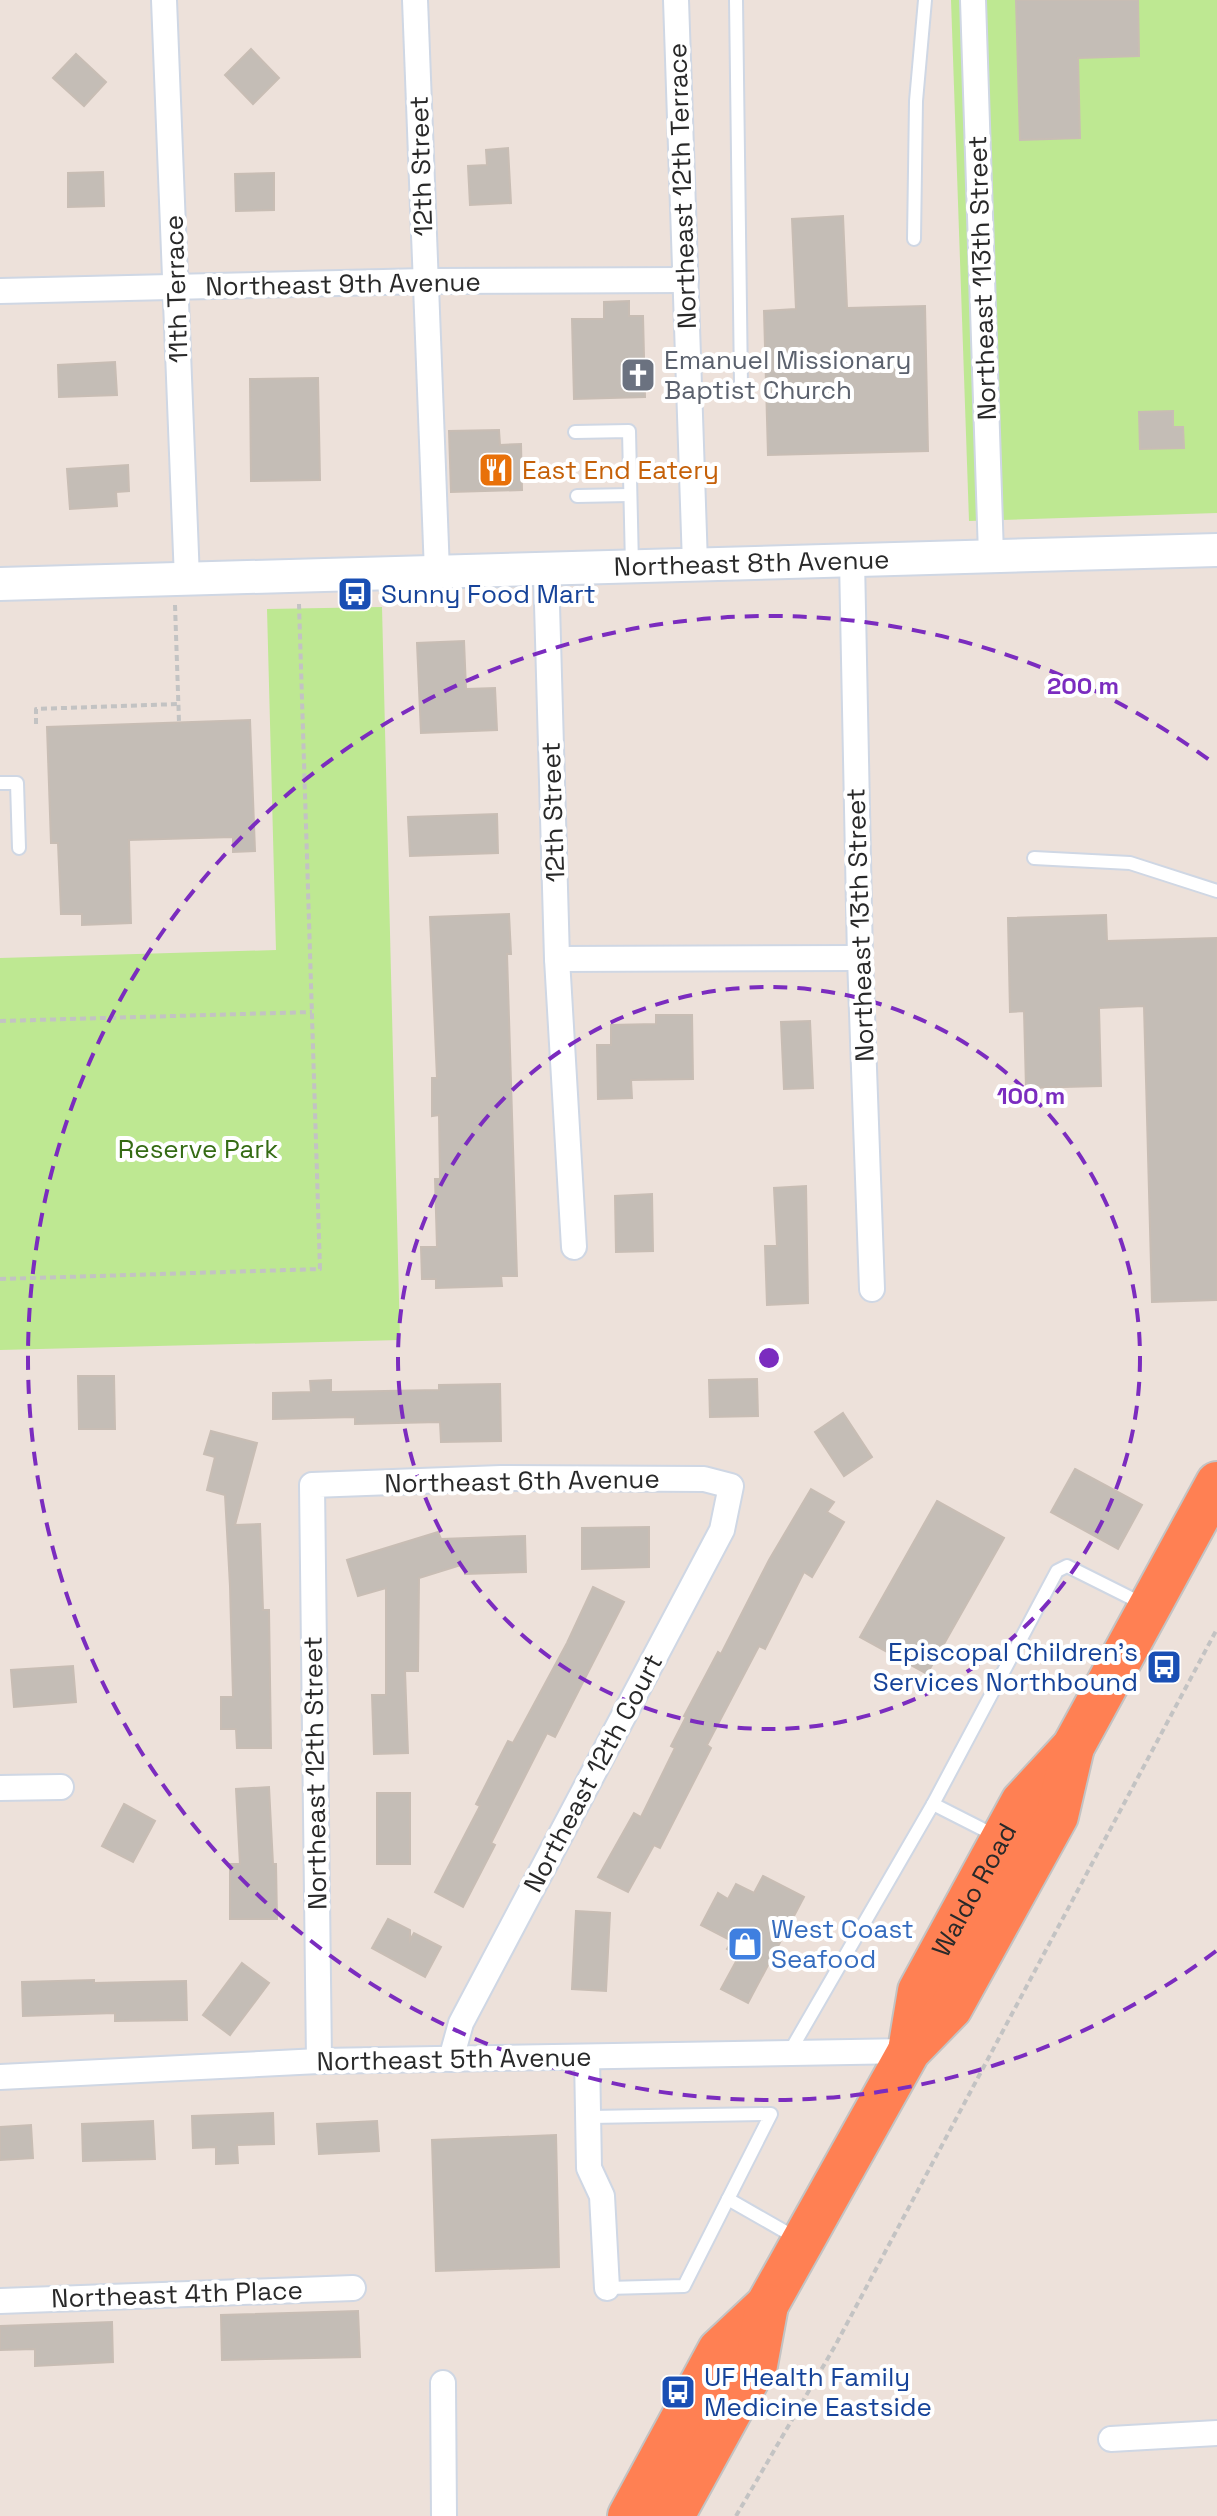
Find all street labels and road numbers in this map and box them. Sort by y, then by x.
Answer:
street label: Northeast 12th Terrace [660,42,704,330]
street label: 12th Street [402,95,440,237]
street label: Northeast 113th Street [960,135,1004,421]
street label: 11th Terrace [156,214,196,364]
street label: Northeast 9th Avenue [205,265,481,303]
street label: Northeast 8th Avenue [613,542,890,584]
street label: 12th Street [534,741,572,883]
street label: Northeast 13th Street [838,788,882,1062]
street label: Northeast 6th Avenue [384,1462,660,1500]
street label: Northeast 12th Street [296,1636,334,1910]
street label: Northeast 12th Court [516,1648,670,1898]
street label: Waldo Road [924,1817,1024,1963]
street label: Northeast 5th Avenue [316,2040,592,2078]
street label: Northeast 4th Place [51,2273,303,2315]

